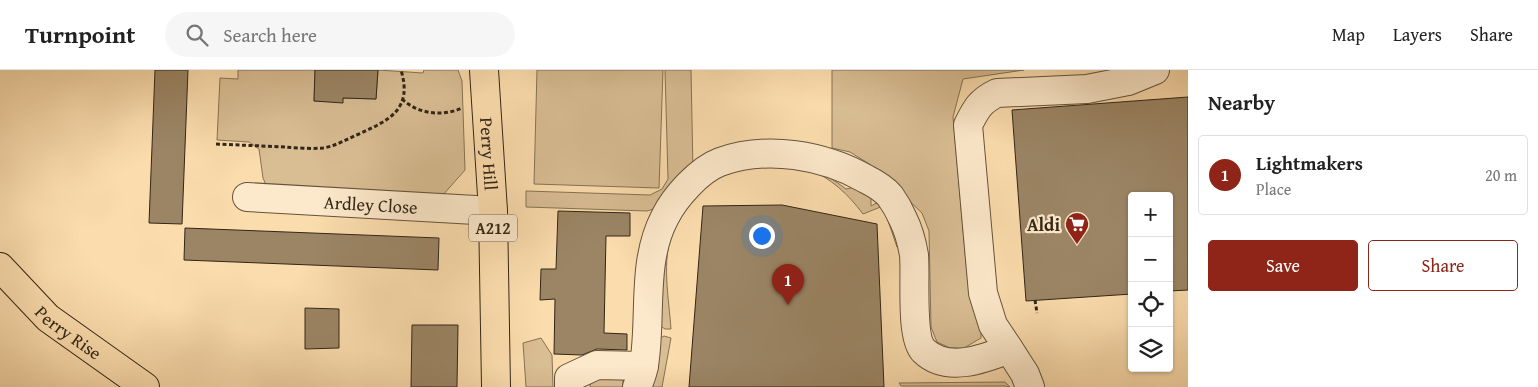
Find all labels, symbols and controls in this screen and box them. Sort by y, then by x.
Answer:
search box [165,12,515,57]
text: Turnpoint [25,17,135,52]
icon: search [183,21,211,49]
text: Search here [223,21,317,49]
text: Map [1332,21,1365,48]
text: Layers [1393,21,1442,48]
text: Share [1470,21,1513,48]
text: Nearby [1208,87,1275,118]
street label: Perry Hill [474,117,505,191]
text: Lightmakers [1256,149,1363,177]
text: 1 [1221,163,1229,187]
text: 20 m [1485,163,1517,187]
text: Place [1256,177,1291,201]
street label: Ardley Close [323,188,418,220]
map controls [1128,192,1173,372]
button: + [1128,192,1173,237]
place label: Aldi [1027,211,1060,238]
supermarket icon: Aldi [1064,211,1090,245]
road number: A212 [469,214,517,242]
your location [749,223,775,249]
button: − [1128,237,1173,282]
button: Save [1208,240,1358,291]
button: Share [1368,240,1518,291]
pin: 1 [772,264,804,305]
button: locate [1128,282,1173,327]
street label: Perry Rise [29,299,108,366]
button: layers [1128,327,1173,372]

